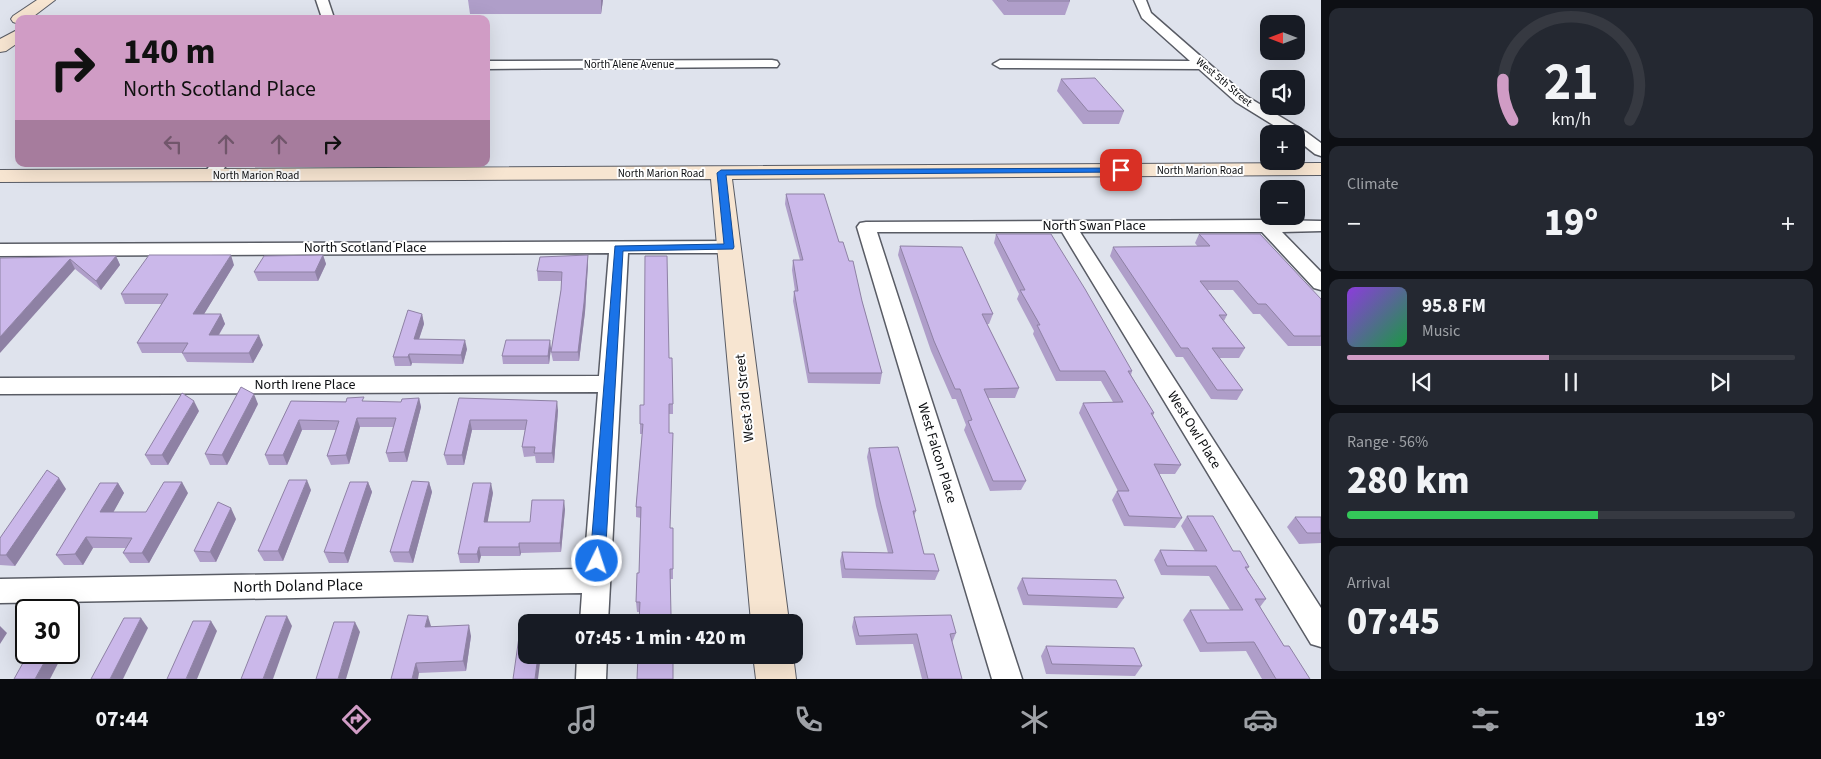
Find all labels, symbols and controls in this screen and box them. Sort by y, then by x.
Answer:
north arrow [1260,15,1305,60]
map controls [1260,15,1305,225]
text: 140 m [123,27,215,77]
icon: right [40,35,105,100]
text: 21 [1544,46,1598,120]
street label: West 5th Street [1193,54,1256,110]
street label: North Alene Avenue [584,57,675,72]
button: sound [1260,70,1305,115]
text: North Scotland Place [123,73,316,105]
text: km/h [1551,107,1591,132]
button: + [1260,125,1305,170]
icon: left [159,130,187,158]
icon: ahead [212,130,240,158]
icon: ahead [265,130,293,158]
icon: right [318,130,346,158]
pin [1100,149,1142,191]
icon: arrive [1107,156,1135,184]
street label: North Marion Road [1157,163,1243,178]
street label: North Marion Road [618,166,704,181]
street label: North Marion Road [213,168,299,183]
text: Climate [1347,173,1398,195]
button: − [1260,180,1305,225]
text: 19° [1544,196,1598,250]
text: − [1347,204,1361,244]
text: + [1781,204,1795,244]
street label: North Swan Place [1042,216,1146,236]
street label: North Scotland Place [304,238,426,258]
text: 95.8 FM [1422,293,1486,320]
text: Music [1422,320,1460,342]
street label: West 3rd Street [730,353,760,443]
icon: previous [1408,368,1436,396]
icon: pause [1557,368,1585,396]
icon: next [1706,368,1734,396]
street label: North Irene Place [255,375,356,395]
street label: West Owl Place [1162,387,1226,473]
street label: West Falcon Place [912,400,962,506]
text: Range · 56% [1347,431,1428,453]
text: 280 km [1347,454,1469,508]
position arrow [570,534,622,586]
text: Arrival [1347,572,1390,594]
street label: North Doland Place [233,574,363,598]
text: 07:45 [1347,595,1440,649]
speed limit sign: 30 [15,599,80,664]
text: 07:45 · 1 min · 420 m [575,625,746,652]
icon: directions [339,702,374,737]
icon: music [565,702,600,737]
icon: phone [791,702,826,737]
icon: climate [1017,702,1052,737]
icon: car [1243,702,1278,737]
icon: filters [1468,702,1503,737]
text: 07:44 [95,703,148,735]
text: 19° [1694,703,1726,735]

